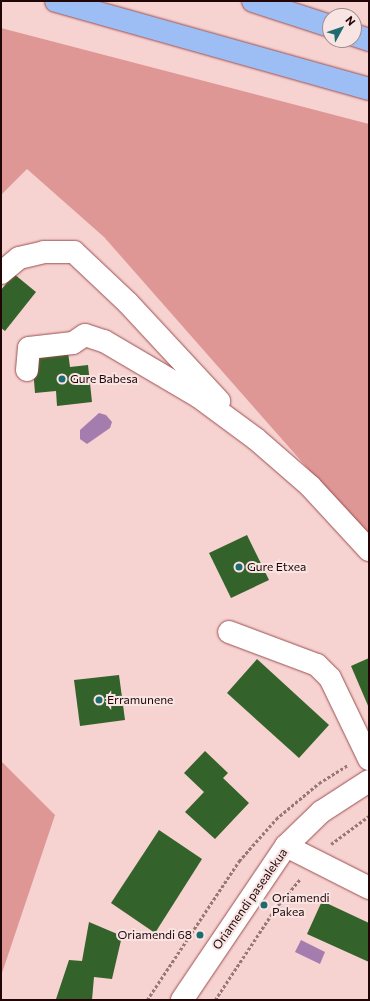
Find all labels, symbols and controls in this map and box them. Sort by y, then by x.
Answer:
north arrow [322,8,362,48]
text: N [343,13,358,28]
place label: Gure Babesa [70,372,138,386]
marker: Gure Babesa [57,374,67,384]
place label: Gure Etxea [247,560,306,574]
marker: Gure Etxea [234,562,244,572]
place label: Erramunene [107,693,173,707]
marker: Erramunene [94,695,104,705]
street label: Oriamendi pasealekua [210,846,290,952]
place label: Oriamendi Pakea [272,891,330,919]
marker: Oriamendi Pakea [259,900,269,910]
place label: Oriamendi 68 [117,928,192,942]
marker: Oriamendi 68 [195,930,205,940]

